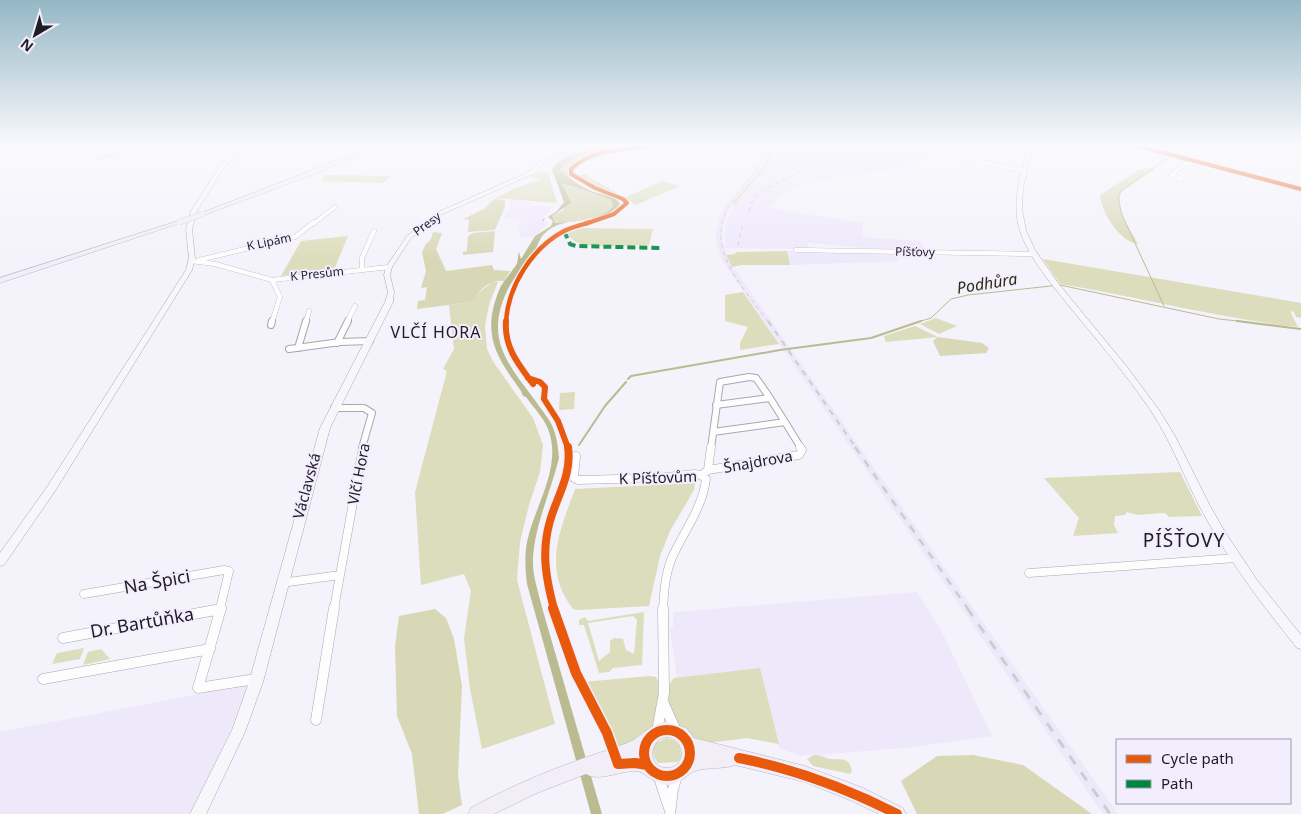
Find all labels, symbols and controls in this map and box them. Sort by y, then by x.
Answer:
north arrow [10,10,60,60]
text: N [16,35,37,57]
street label: Presy [409,207,445,239]
street label: K Lipám [245,228,293,255]
street label: Píšťovy [895,243,936,260]
street label: K Presům [289,262,345,285]
water label: Podhůra [955,267,1019,299]
district label: VLČÍ HORA [391,321,481,343]
street label: Vlčí Hora [342,441,374,506]
street label: Šnajdrova [722,445,794,477]
street label: Václavská [288,450,324,521]
street label: K Píšťovům [618,466,698,488]
district label: PÍŠŤOVY [1143,527,1225,553]
street label: Na Špici [122,563,192,599]
street label: Dr. Bartůňka [88,601,196,643]
legend [1116,739,1291,804]
text: Cycle path [1161,748,1234,768]
text: Path [1161,773,1193,793]

